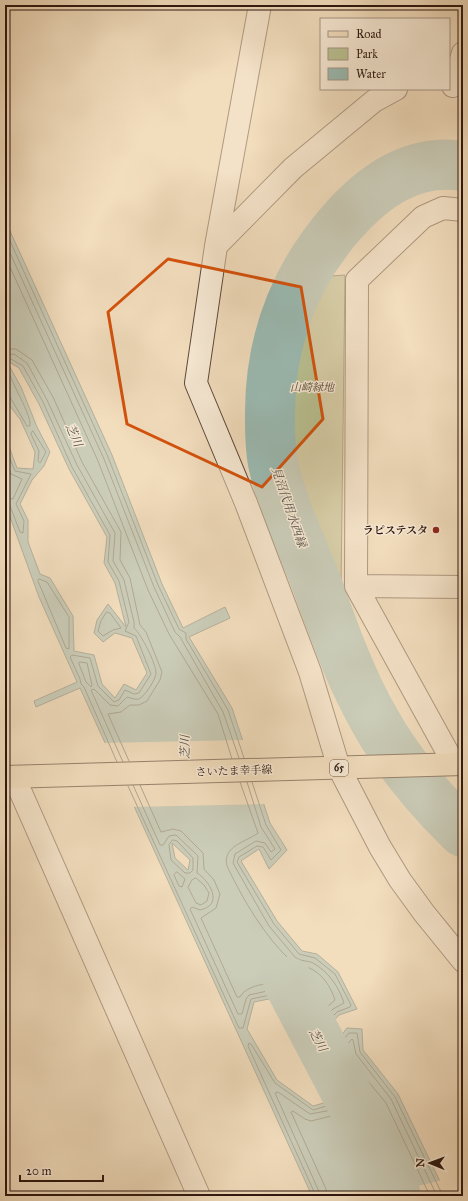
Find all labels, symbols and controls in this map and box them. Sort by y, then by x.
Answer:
legend [320,18,450,90]
text: Road [356,27,382,41]
text: Park [356,47,378,61]
text: Water [356,67,386,81]
park label: 山崎緑地 [290,381,335,394]
water label: 芝川 [63,421,86,451]
water label: 見沼代用水西縁 [269,465,310,551]
place label: ラピステスタ [363,524,428,537]
marker: ラピステスタ [431,525,441,535]
water label: 芝川 [178,733,192,759]
road number: 65 [330,760,348,776]
street label: さいたま幸手線 [195,763,273,779]
water label: 芝川 [306,1026,331,1056]
north arrow [410,1143,450,1183]
scale bar [20,1157,103,1183]
text: N [414,1157,427,1168]
text: 20 m [26,1164,52,1178]

